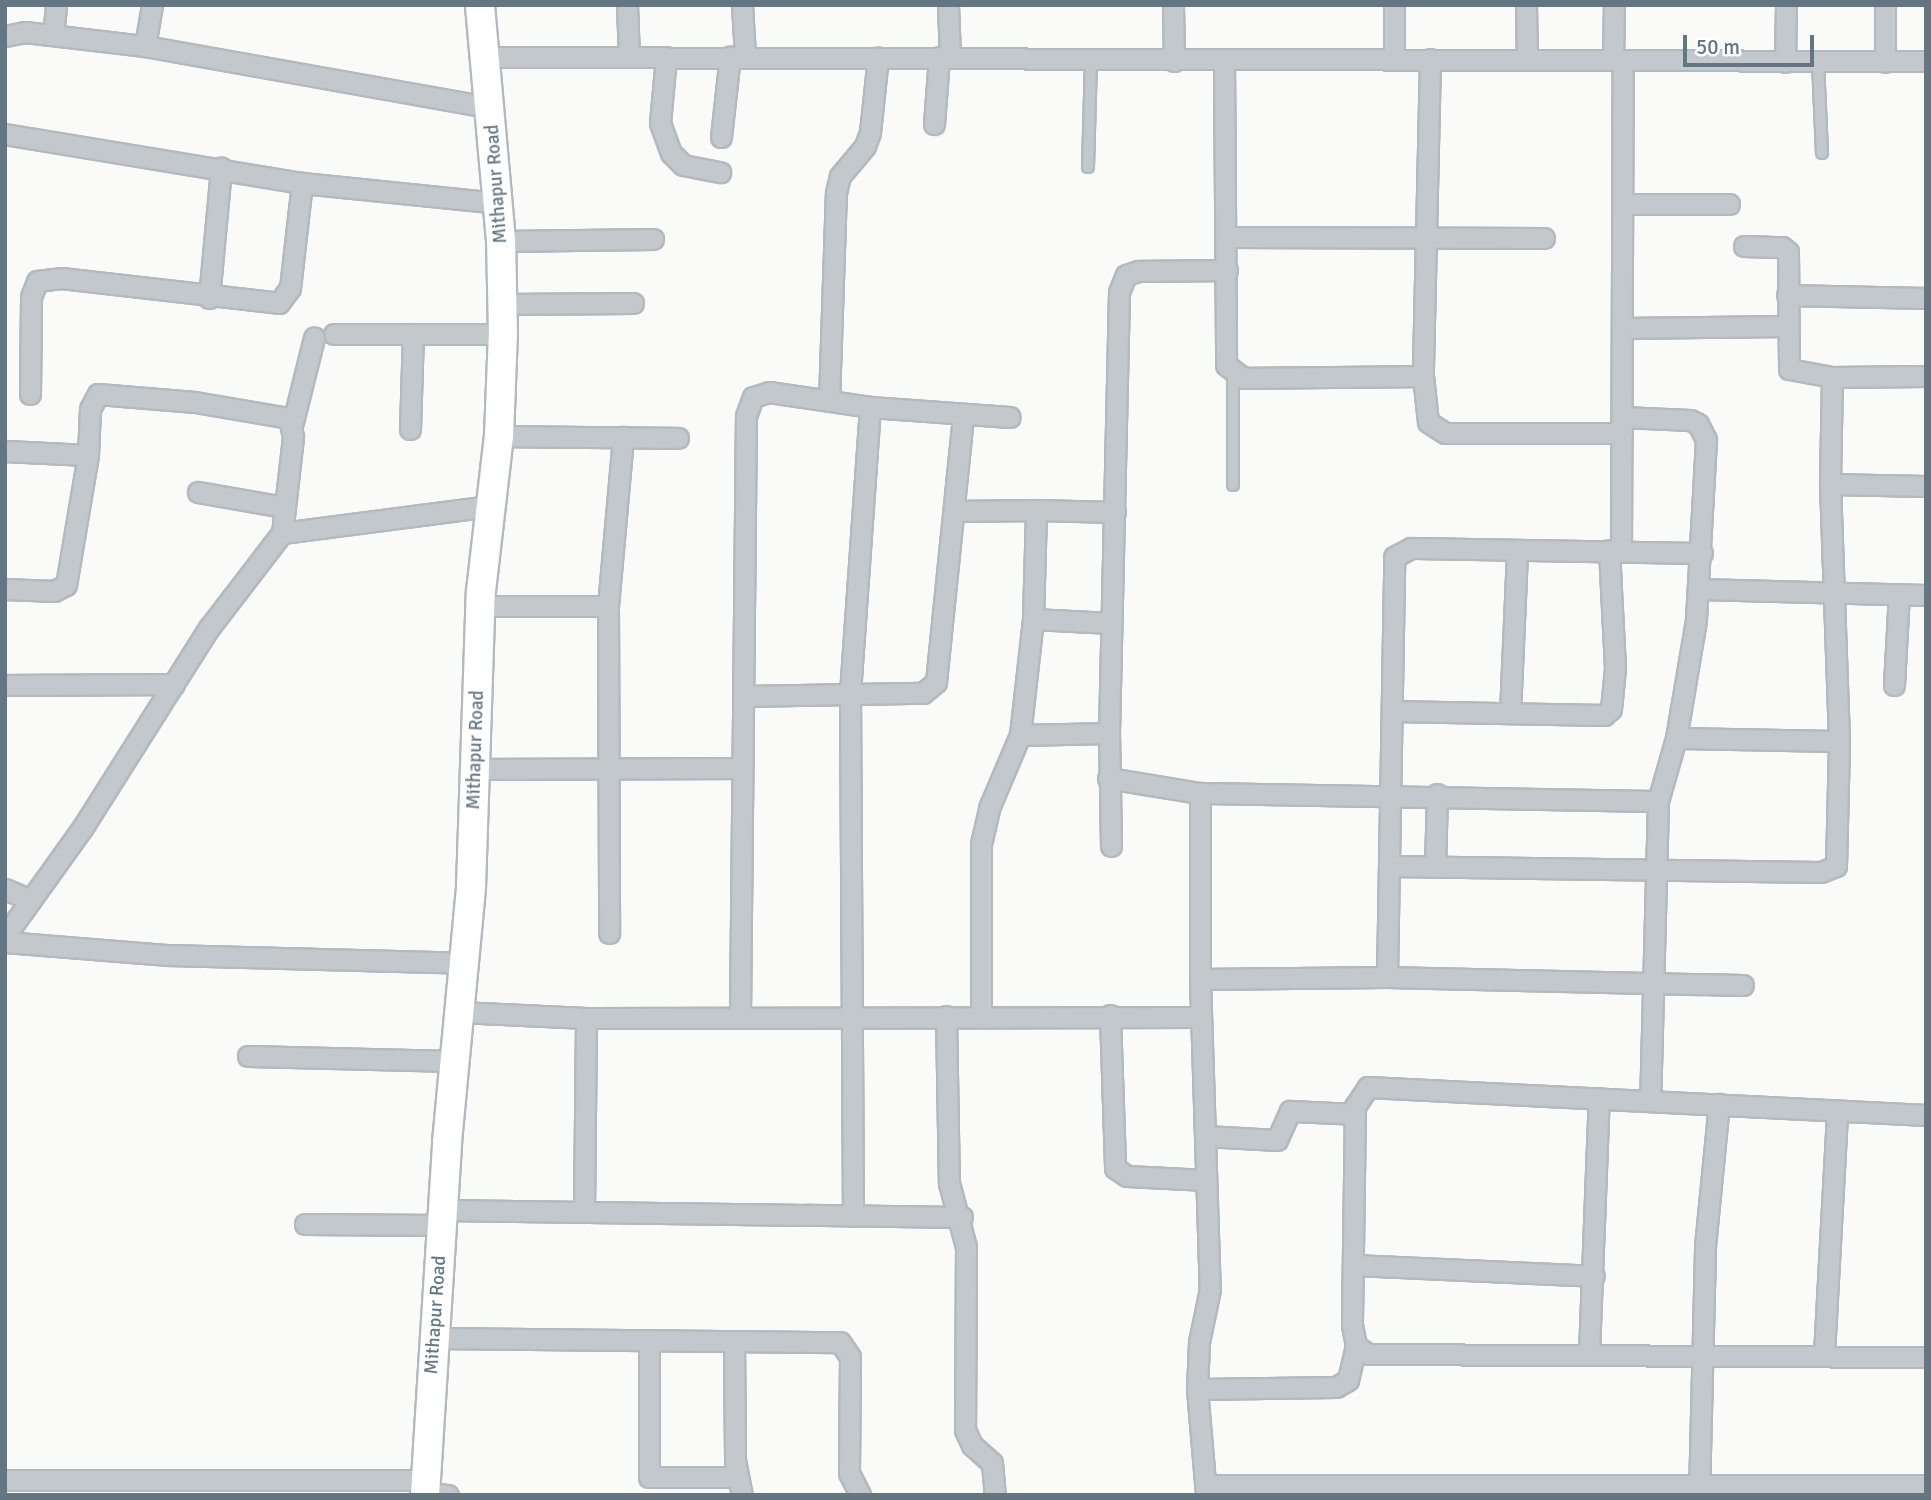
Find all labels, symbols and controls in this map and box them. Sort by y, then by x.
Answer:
scale bar [1686,21,1817,65]
text: 50 m [1696,34,1740,60]
street label: Mithapur Road [481,124,513,244]
street label: Mithapur Road [463,690,489,810]
street label: Mithapur Road [420,1255,452,1375]

